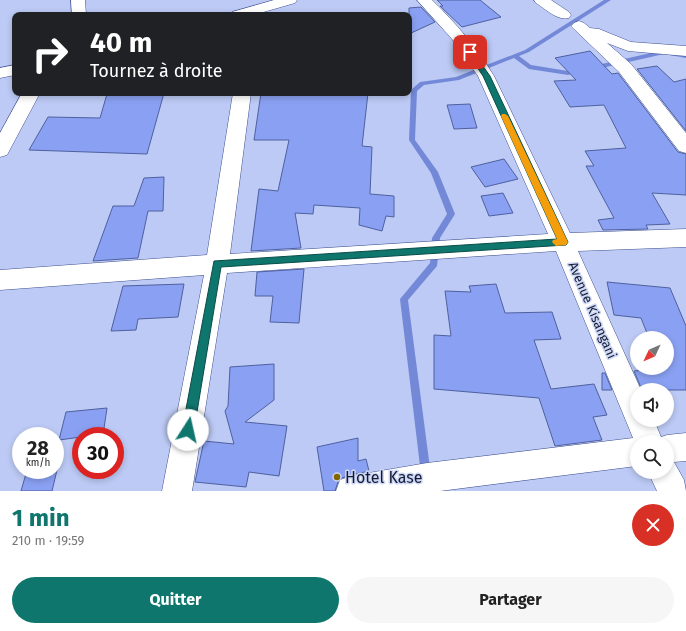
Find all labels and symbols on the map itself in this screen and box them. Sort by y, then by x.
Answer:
pin [453,35,487,69]
street label: Avenue Kisangani [565,260,620,361]
north arrow [630,331,674,375]
position arrow [167,409,209,451]
speed limit sign: 30 [72,427,124,479]
place label: Hotel Kase [345,468,422,487]
marker: Hotel Kase [332,472,342,482]

